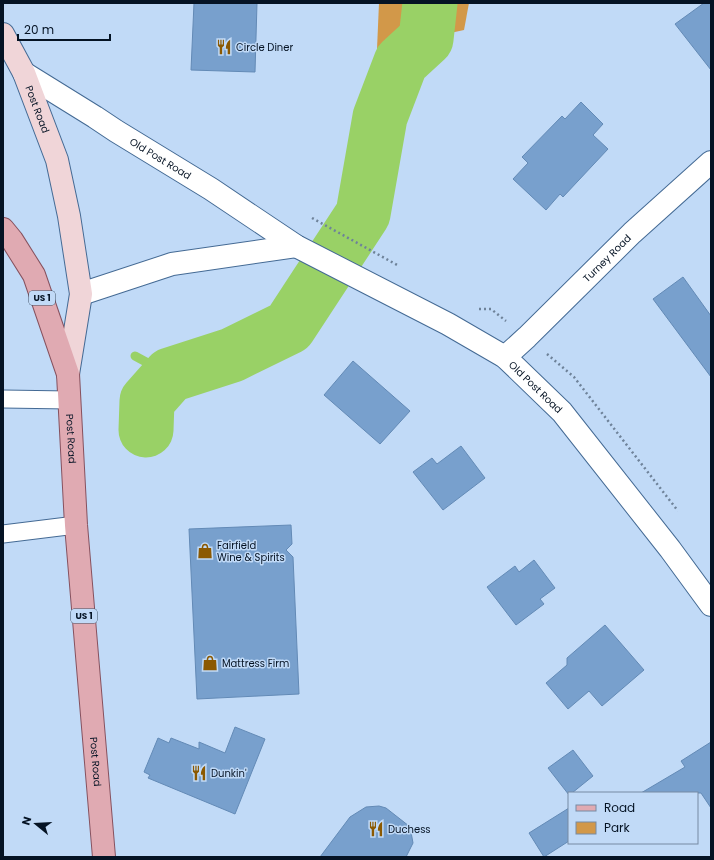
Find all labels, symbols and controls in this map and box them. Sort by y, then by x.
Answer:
scale bar [18,16,110,42]
text: 20 m [24,21,54,38]
restaurant icon: Circle Diner [215,38,233,56]
place label: Circle Diner [236,40,293,55]
street label: Post Road [22,83,54,135]
street label: Old Post Road [127,134,194,183]
street label: Turney Road [579,231,634,285]
road number: US 1 [29,291,55,305]
street label: Old Post Road [506,357,566,416]
street label: Post Road [63,413,80,464]
place label: Fairfield Wine & Spirits [217,538,285,565]
shop icon: Fairfield Wine & Spirits [196,542,214,560]
road number: US 1 [71,609,97,623]
shop icon: Mattress Firm [201,654,219,672]
place label: Mattress Firm [222,656,289,671]
street label: Post Road [86,736,106,787]
restaurant icon: Dunkin' [190,764,208,782]
place label: Dunkin' [211,766,247,781]
legend [568,792,698,844]
text: Road [604,799,635,816]
north arrow [16,804,56,844]
text: N [18,814,35,827]
text: Park [604,819,631,836]
restaurant icon: Duchess [367,820,385,838]
place label: Duchess [388,822,431,837]

